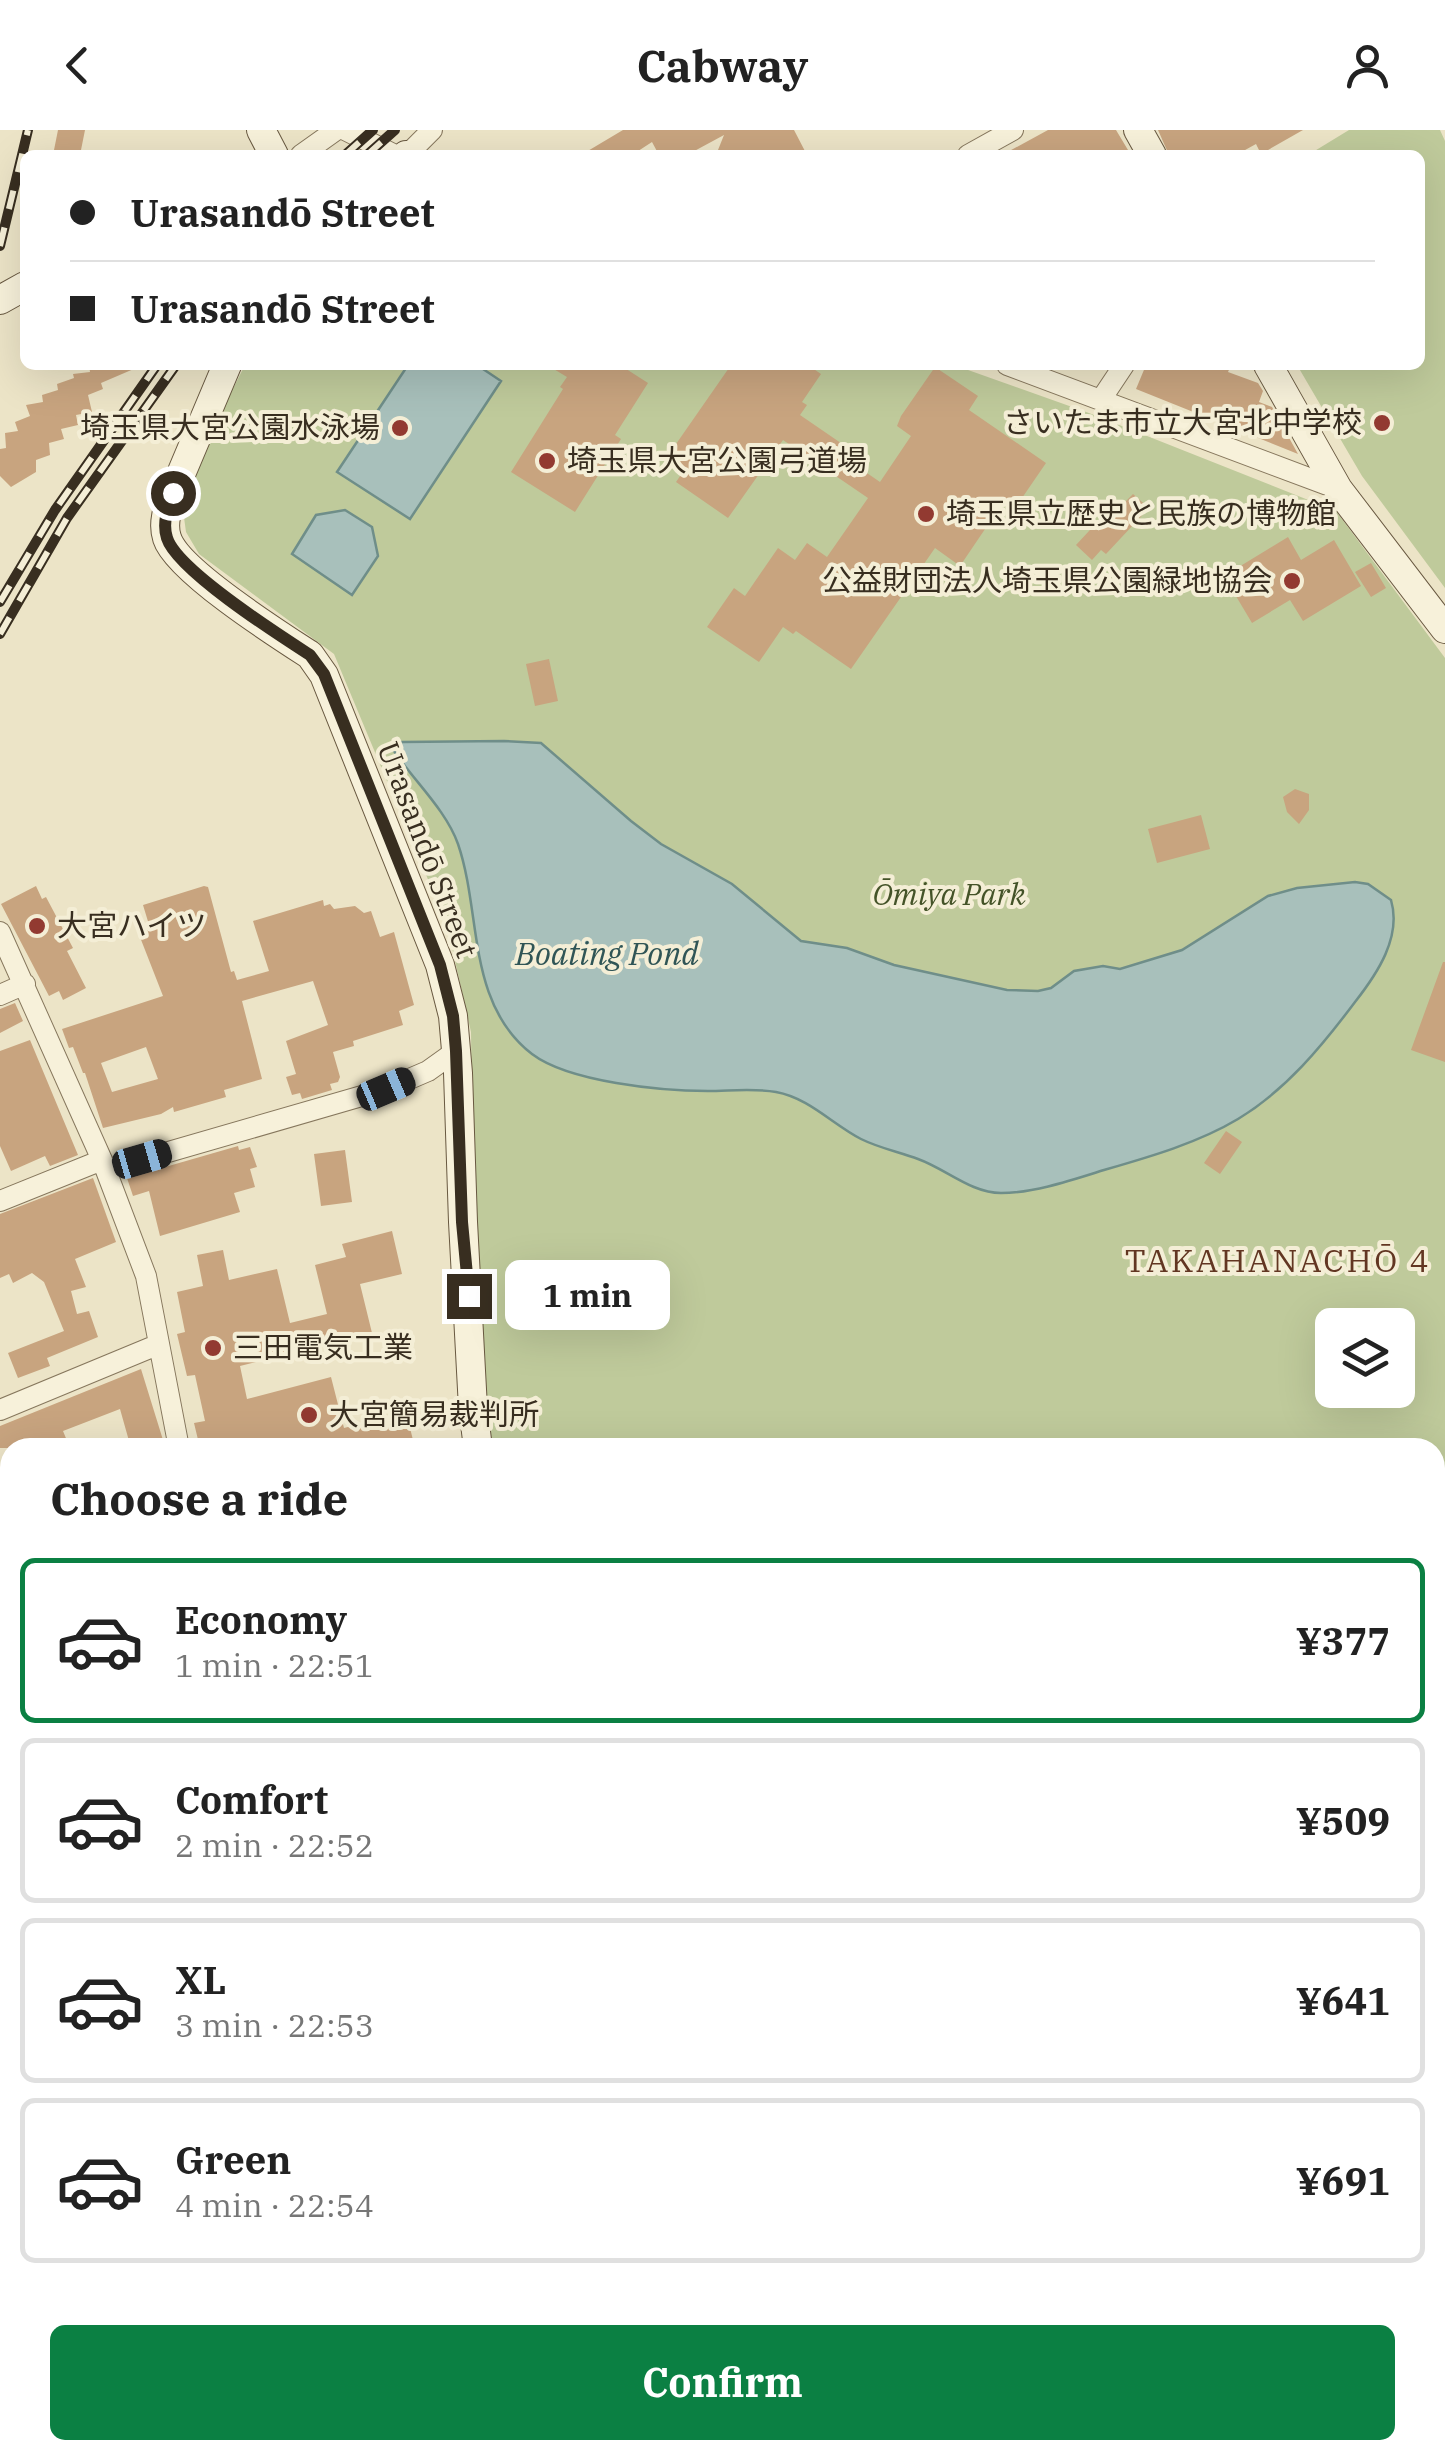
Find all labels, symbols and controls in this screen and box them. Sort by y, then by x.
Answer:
text: Cabway [637,36,808,94]
icon: back [50,38,105,93]
icon: person [1340,38,1395,93]
text: Urasandō Street [130,188,435,237]
text: Urasandō Street [130,284,435,333]
place label: さいたま市立大宮北中学校 [1003,402,1362,441]
place label: 埼玉県大宮公園水泳場 [80,407,380,446]
marker: さいたま市立大宮北中学校 [1371,412,1393,434]
marker: 埼玉県大宮公園水泳場 [389,417,411,439]
place label: 埼玉県大宮公園弓道場 [567,440,867,479]
marker: 埼玉県大宮公園弓道場 [536,450,558,472]
route start [151,471,196,516]
place label: 埼玉県立歴史と民族の博物館 [946,493,1336,532]
marker: 埼玉県立歴史と民族の博物館 [915,503,937,525]
place label: 公益財団法人埼玉県公園緑地協会 [822,560,1272,599]
marker: 公益財団法人埼玉県公園緑地協会 [1281,570,1303,592]
street label: Urasandō Street [369,736,488,963]
park label: Ōmiya Park [872,874,1026,913]
place label: 大宮ハイツ [57,905,206,944]
marker: 大宮ハイツ [26,915,48,937]
water label: Boating Pond [514,932,699,974]
car [353,1063,419,1115]
car [109,1136,175,1182]
district label: TAKAHANACHŌ 4 [1125,1239,1431,1281]
callout: 1 min [504,1261,669,1331]
route end [447,1274,492,1319]
text: 1 min [543,1274,632,1316]
map controls [1315,1308,1415,1408]
button: layers [1315,1308,1415,1408]
place label: 三田電気工業 [233,1327,413,1366]
marker: 三田電気工業 [202,1337,224,1359]
place label: 大宮簡易裁判所 [329,1394,539,1433]
marker: 大宮簡易裁判所 [298,1404,320,1426]
text: Choose a ride [50,1469,348,1527]
text: Economy [175,1595,347,1644]
icon: car [55,1596,145,1686]
text: ¥377 [1296,1616,1390,1665]
text: 1 min · 22:51 [175,1644,374,1686]
text: Comfort [175,1775,328,1824]
icon: car [55,1776,145,1866]
text: ¥509 [1296,1796,1390,1845]
text: 2 min · 22:52 [175,1824,374,1866]
text: XL [175,1955,226,2004]
icon: car [55,1956,145,2046]
text: ¥641 [1296,1976,1390,2025]
text: 3 min · 22:53 [175,2004,374,2046]
text: Green [175,2135,291,2184]
icon: car [55,2136,145,2226]
text: ¥691 [1296,2156,1390,2205]
text: 4 min · 22:54 [175,2184,374,2226]
button: Confirm [50,2325,1395,2440]

